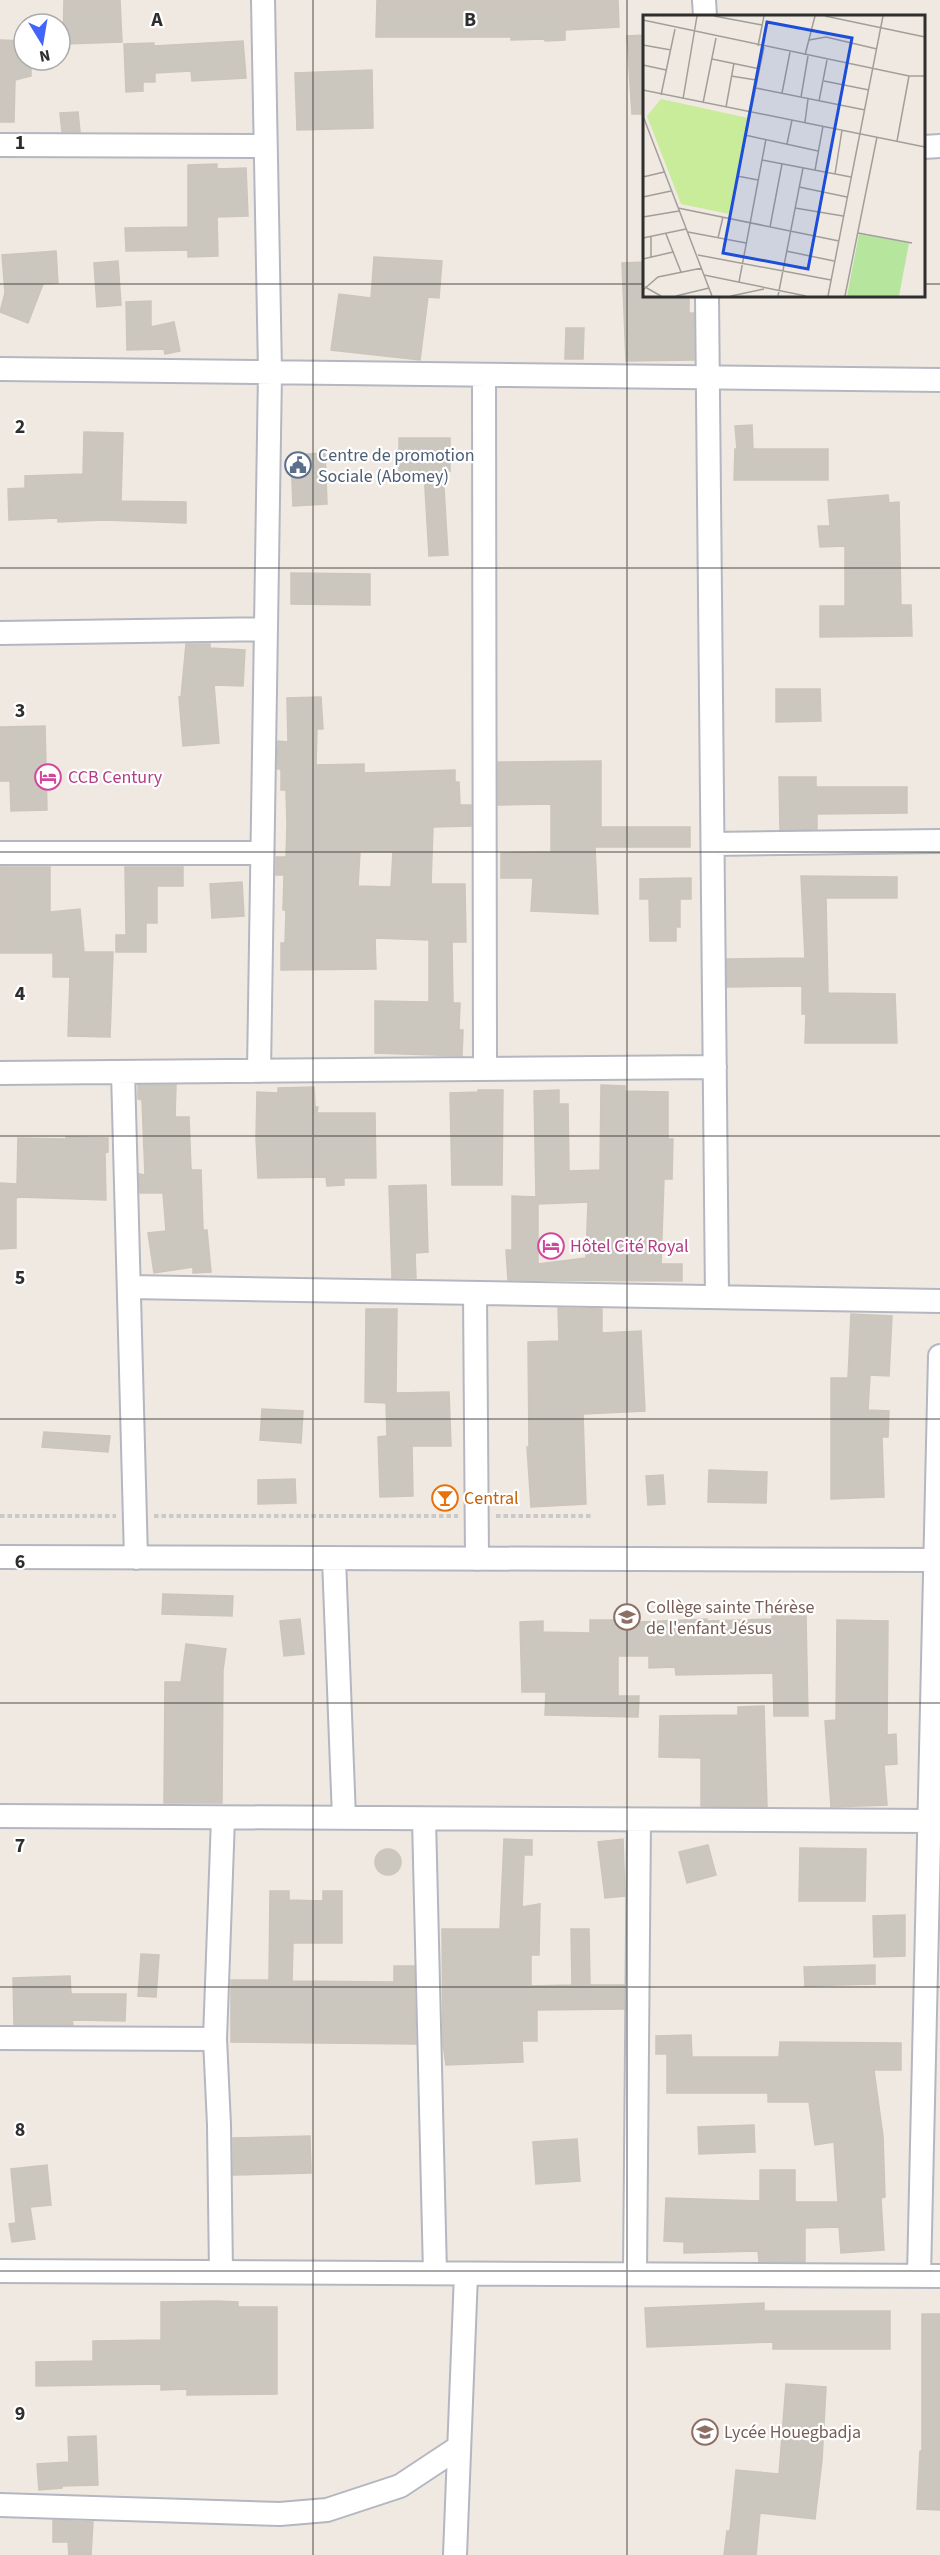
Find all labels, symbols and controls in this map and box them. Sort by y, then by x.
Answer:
text: A [150,6,163,34]
text: B [464,6,476,34]
north arrow [12,12,72,72]
inset map [643,15,925,297]
text: N [37,44,52,68]
text: 1 [15,129,25,157]
text: 2 [15,413,25,441]
place label: Centre de promotion Sociale (Abomey) [318,443,475,489]
public building icon: Centre de promotion Sociale (Abomey) [283,450,313,480]
text: 3 [15,697,25,725]
hotel icon: CCB Century [33,762,63,792]
place label: CCB Century [68,765,163,790]
text: 4 [15,980,26,1008]
hotel icon: Hôtel Cité Royal [536,1231,566,1261]
place label: Hôtel Cité Royal [570,1234,689,1259]
text: 5 [15,1264,25,1292]
bar icon: Central [430,1483,460,1513]
place label: Central [464,1486,519,1511]
text: 6 [15,1548,25,1576]
place label: Collège sainte Thérèse de l'enfant Jésus [646,1595,814,1641]
school or university icon: Collège sainte Thérèse de l'enfant Jésus [612,1602,642,1632]
text: 7 [15,1832,25,1860]
text: 8 [15,2116,25,2144]
text: 9 [15,2400,25,2428]
school or university icon: Lycée Houegbadja [690,2417,720,2447]
place label: Lycée Houegbadja [724,2420,861,2445]

